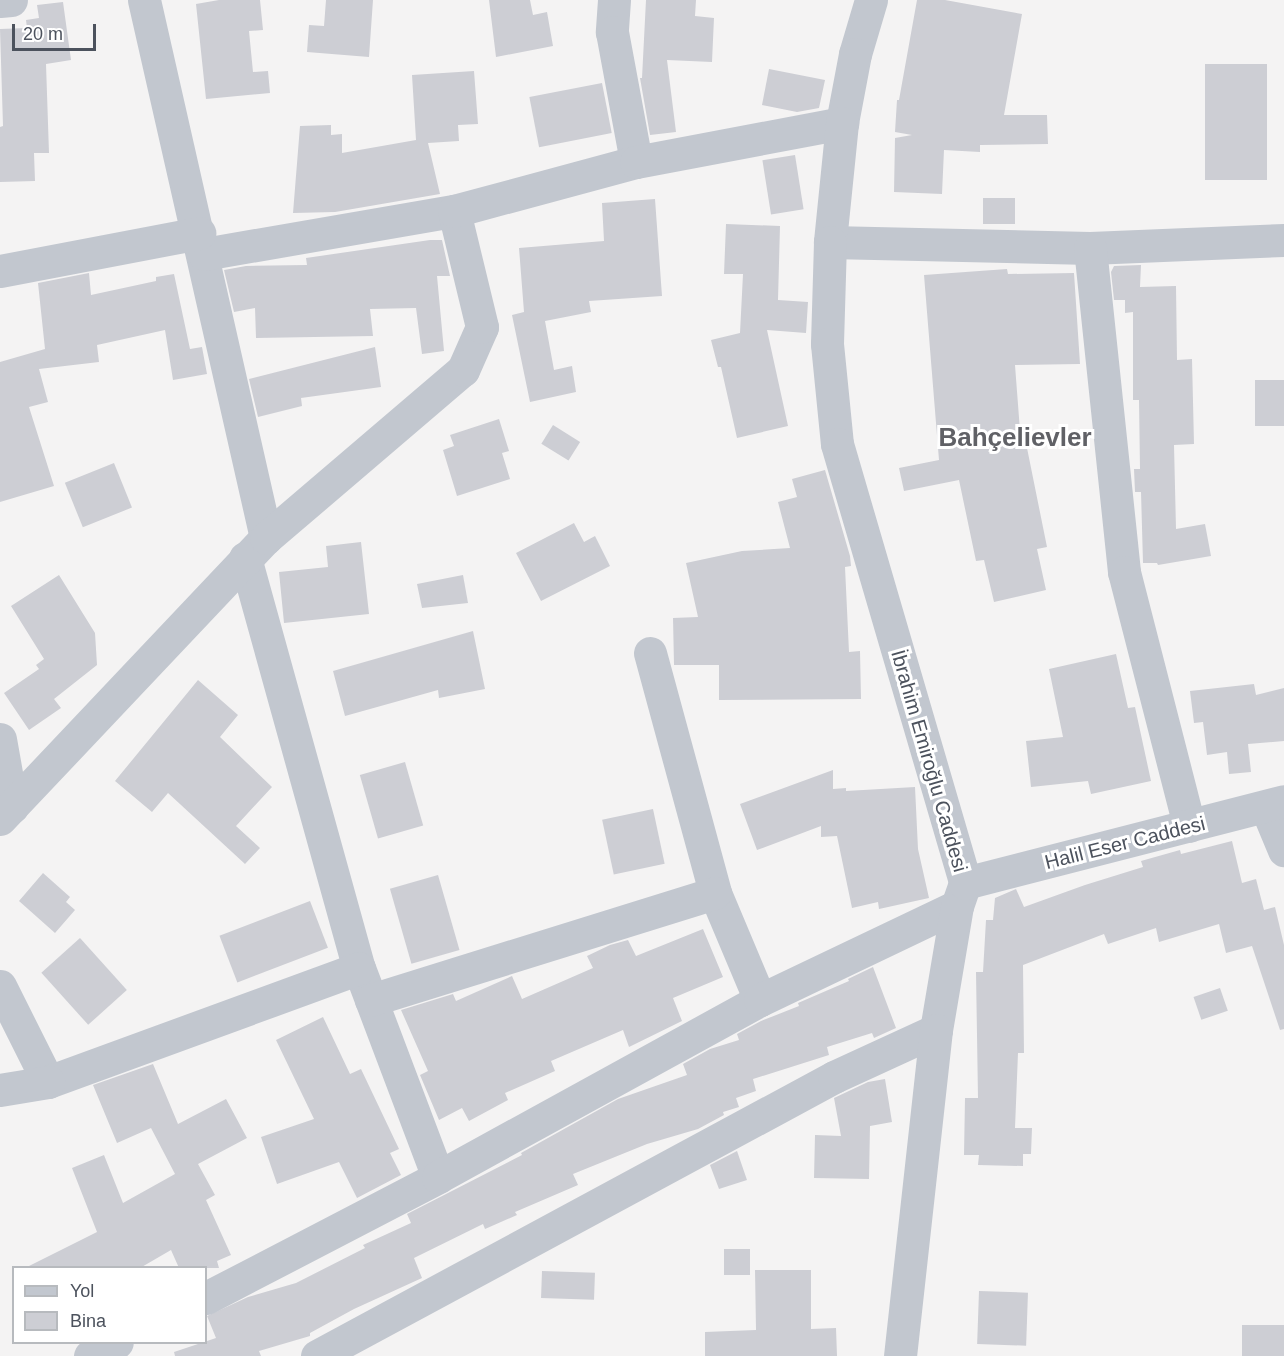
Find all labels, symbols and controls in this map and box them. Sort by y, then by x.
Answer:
scale bar [15,12,99,50]
text: 20 m [23,24,63,44]
district label: Bahçelievler [938,422,1092,454]
street label: İbrahim Emiroğlu Caddesi [886,647,972,875]
street label: Halil Eser Caddesi [1042,811,1208,875]
legend [12,1266,207,1344]
text: Yol [70,1281,94,1301]
text: Bina [70,1311,106,1331]

